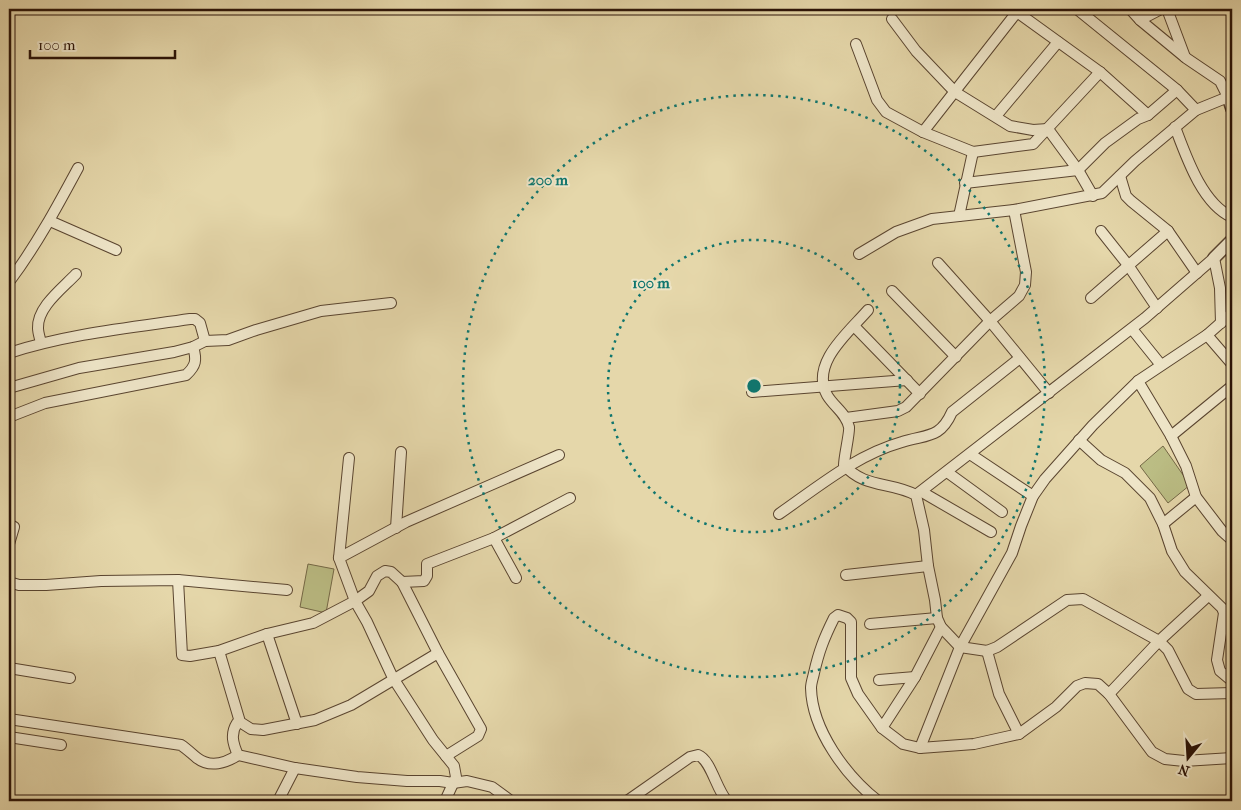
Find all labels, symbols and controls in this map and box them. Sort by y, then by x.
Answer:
scale bar [30,28,175,60]
text: 100 m [38,36,76,54]
text: 200 m [528,171,568,189]
text: 100 m [632,274,670,292]
centre of rings [745,377,763,395]
north arrow [1164,732,1214,782]
text: N [1176,760,1192,780]

